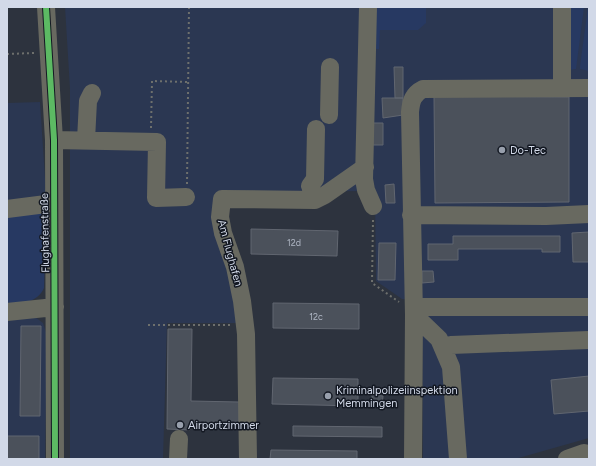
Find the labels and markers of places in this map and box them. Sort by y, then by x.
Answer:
place label: Do-Tec [510,144,546,157]
marker: Do-Tec [497,145,507,155]
place label: Kriminalpolizeiinspektion Memmingen [336,384,458,410]
marker: Kriminalpolizeiinspektion Memmingen [323,391,333,401]
place label: Airportzimmer [188,419,259,432]
marker: Airportzimmer [175,420,185,430]

